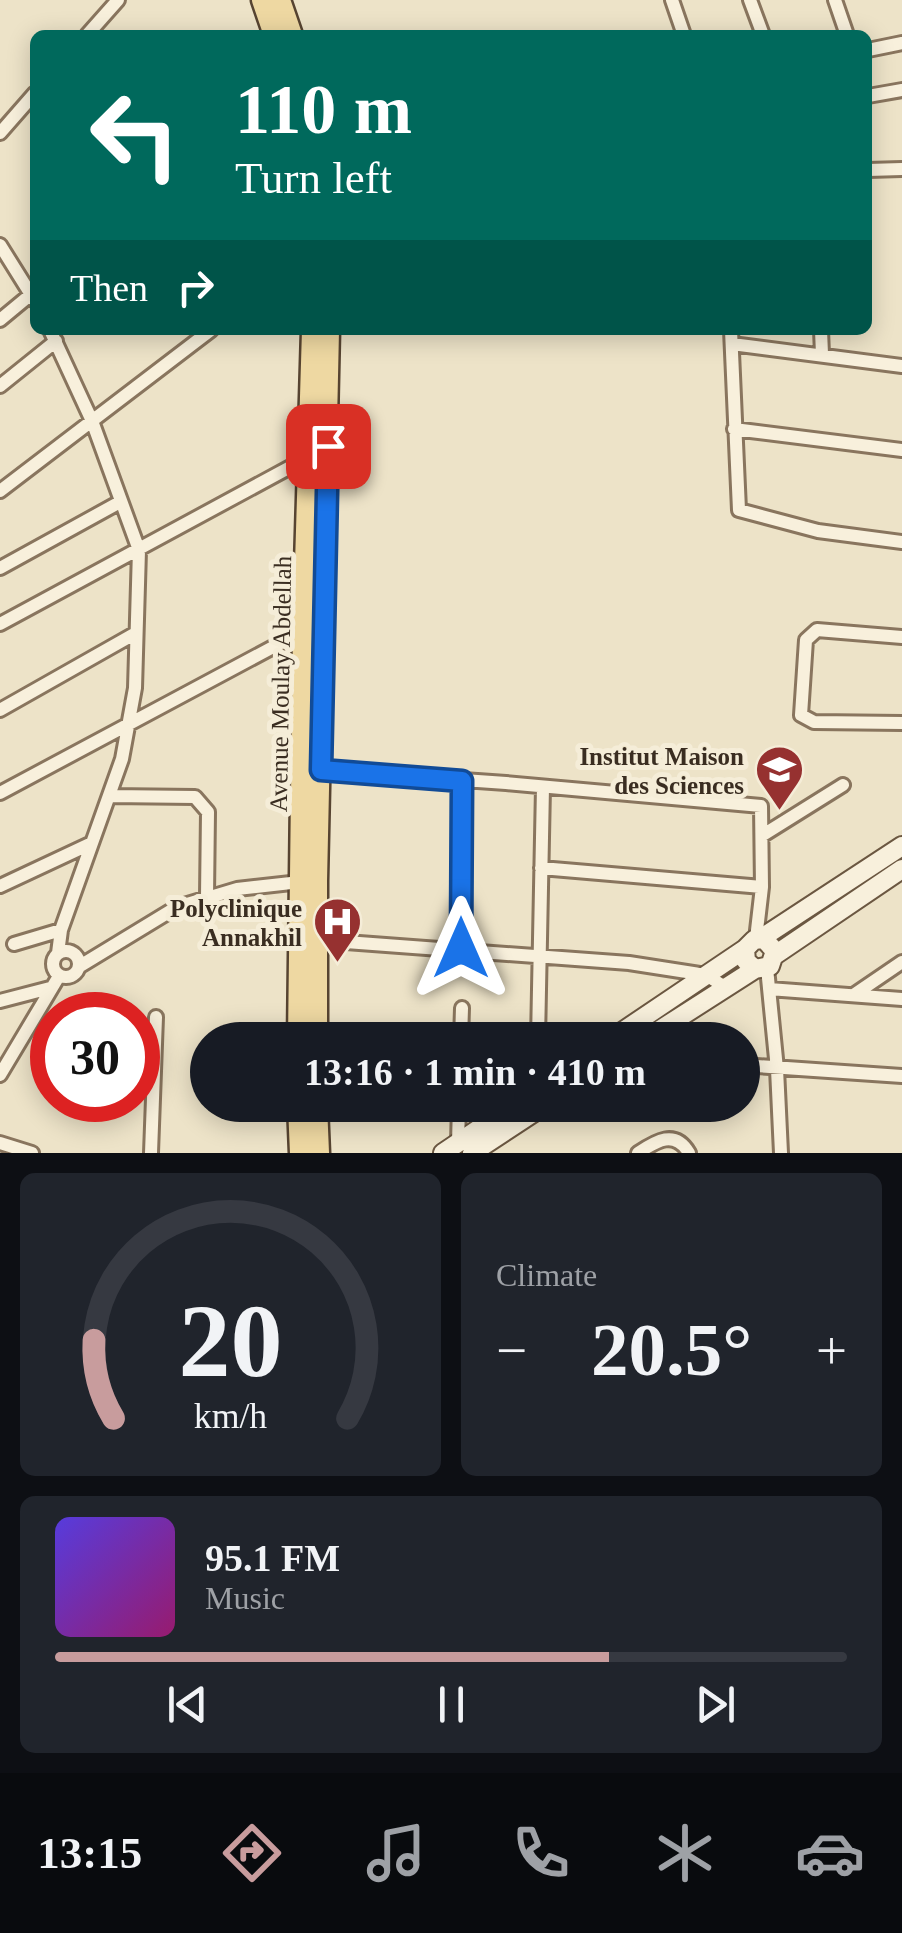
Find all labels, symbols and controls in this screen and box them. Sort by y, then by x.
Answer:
icon: left [70,70,200,200]
text: 110 m [235,71,412,148]
text: Turn left [235,153,392,203]
icon: right [168,260,223,315]
text: Then [70,267,148,309]
pin [286,404,371,489]
icon: arrive [301,419,356,474]
street label: Avenue Moulay Abdellah [265,555,296,812]
place label: Institut Maison des Sciences [579,743,744,799]
school or university icon: Institut Maison des Sciences [753,744,805,812]
place label: Polyclinique Annakhil [170,895,302,951]
hospital icon: Polyclinique Annakhil [311,896,363,964]
position arrow [409,896,513,1000]
speed limit sign: 30 [30,992,160,1122]
text: 13:16 · 1 min · 410 m [304,1051,646,1093]
text: Climate [496,1257,597,1293]
text: 20 [179,1283,283,1398]
text: 20.5° [591,1308,752,1391]
text: − [496,1320,527,1381]
text: + [816,1320,847,1381]
text: km/h [194,1396,267,1436]
text: 95.1 FM [205,1537,340,1579]
text: Music [205,1580,285,1616]
icon: previous [160,1677,215,1732]
icon: pause [424,1677,479,1732]
icon: next [688,1677,743,1732]
icon: directions [217,1818,287,1888]
icon: music [361,1818,431,1888]
icon: phone [506,1818,576,1888]
icon: climate [650,1818,720,1888]
icon: car [795,1818,865,1888]
text: 13:15 [37,1828,142,1878]

